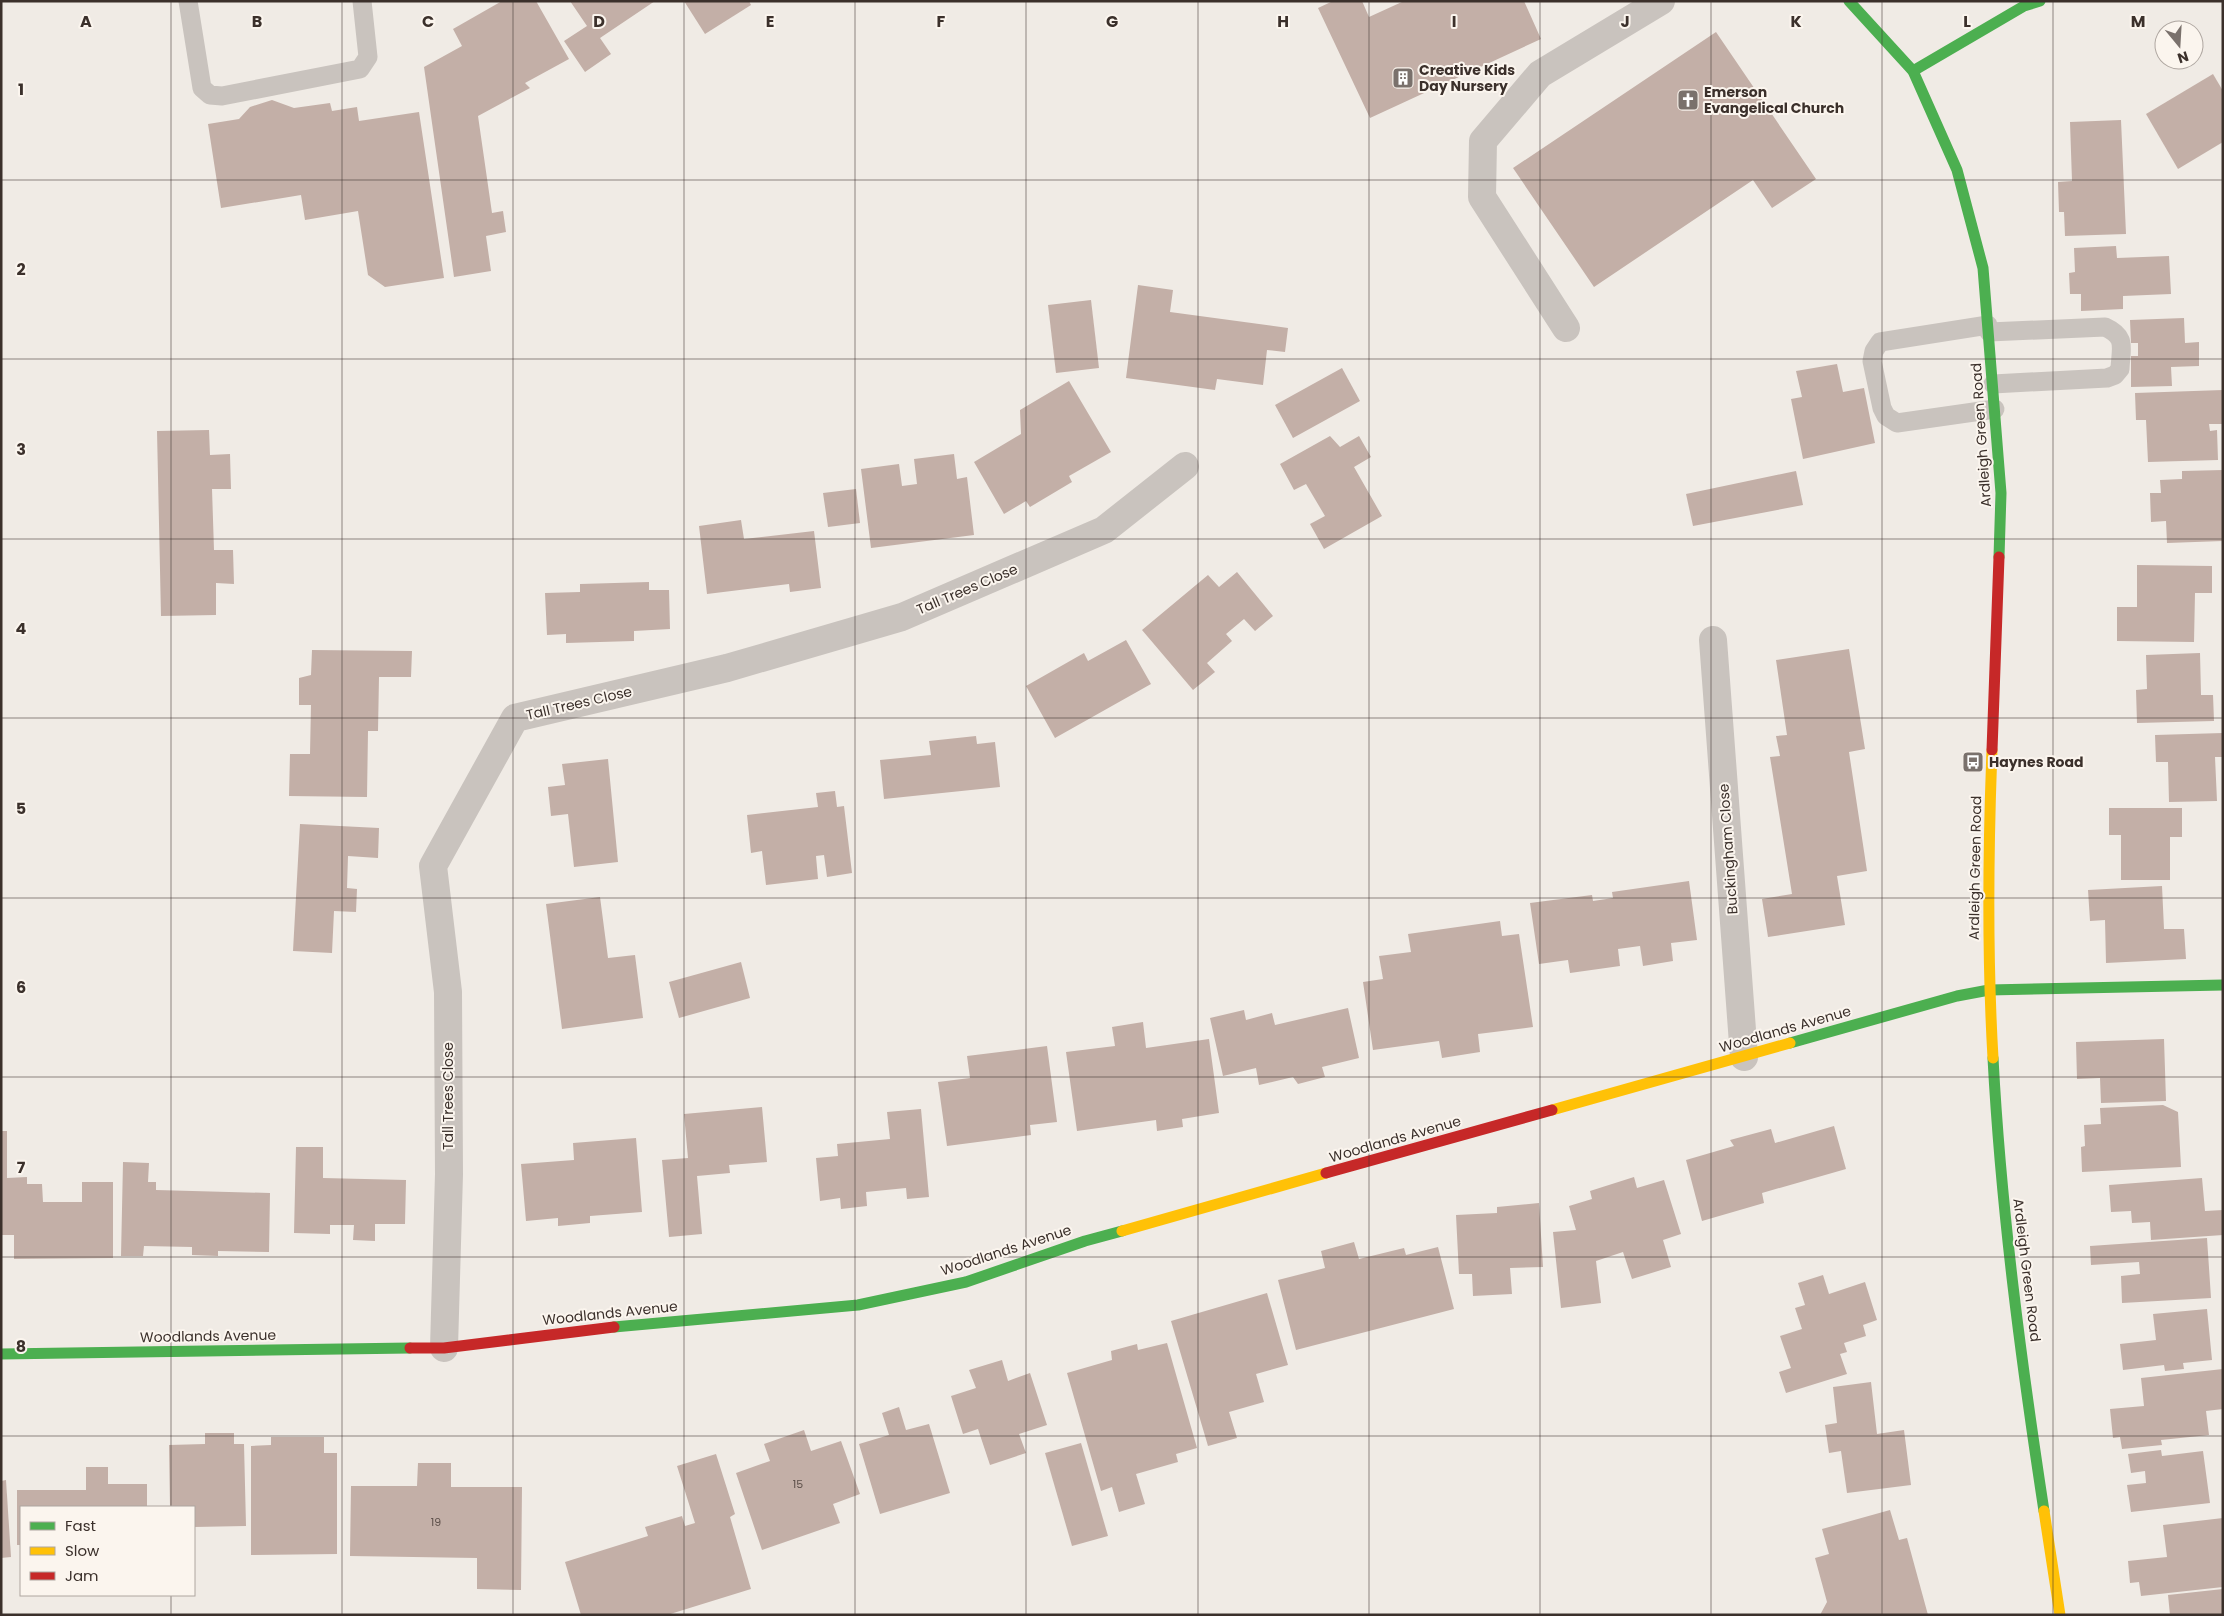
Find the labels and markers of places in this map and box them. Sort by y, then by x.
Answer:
place label: Creative Kids Day Nursery [1419,60,1515,96]
building icon: Creative Kids Day Nursery [1391,66,1415,90]
place label: Emerson Evangelical Church [1704,82,1844,118]
church icon: Emerson Evangelical Church [1676,88,1700,112]
bus stop icon: Haynes Road [1961,750,1985,774]
place label: Haynes Road [1989,752,2084,772]

